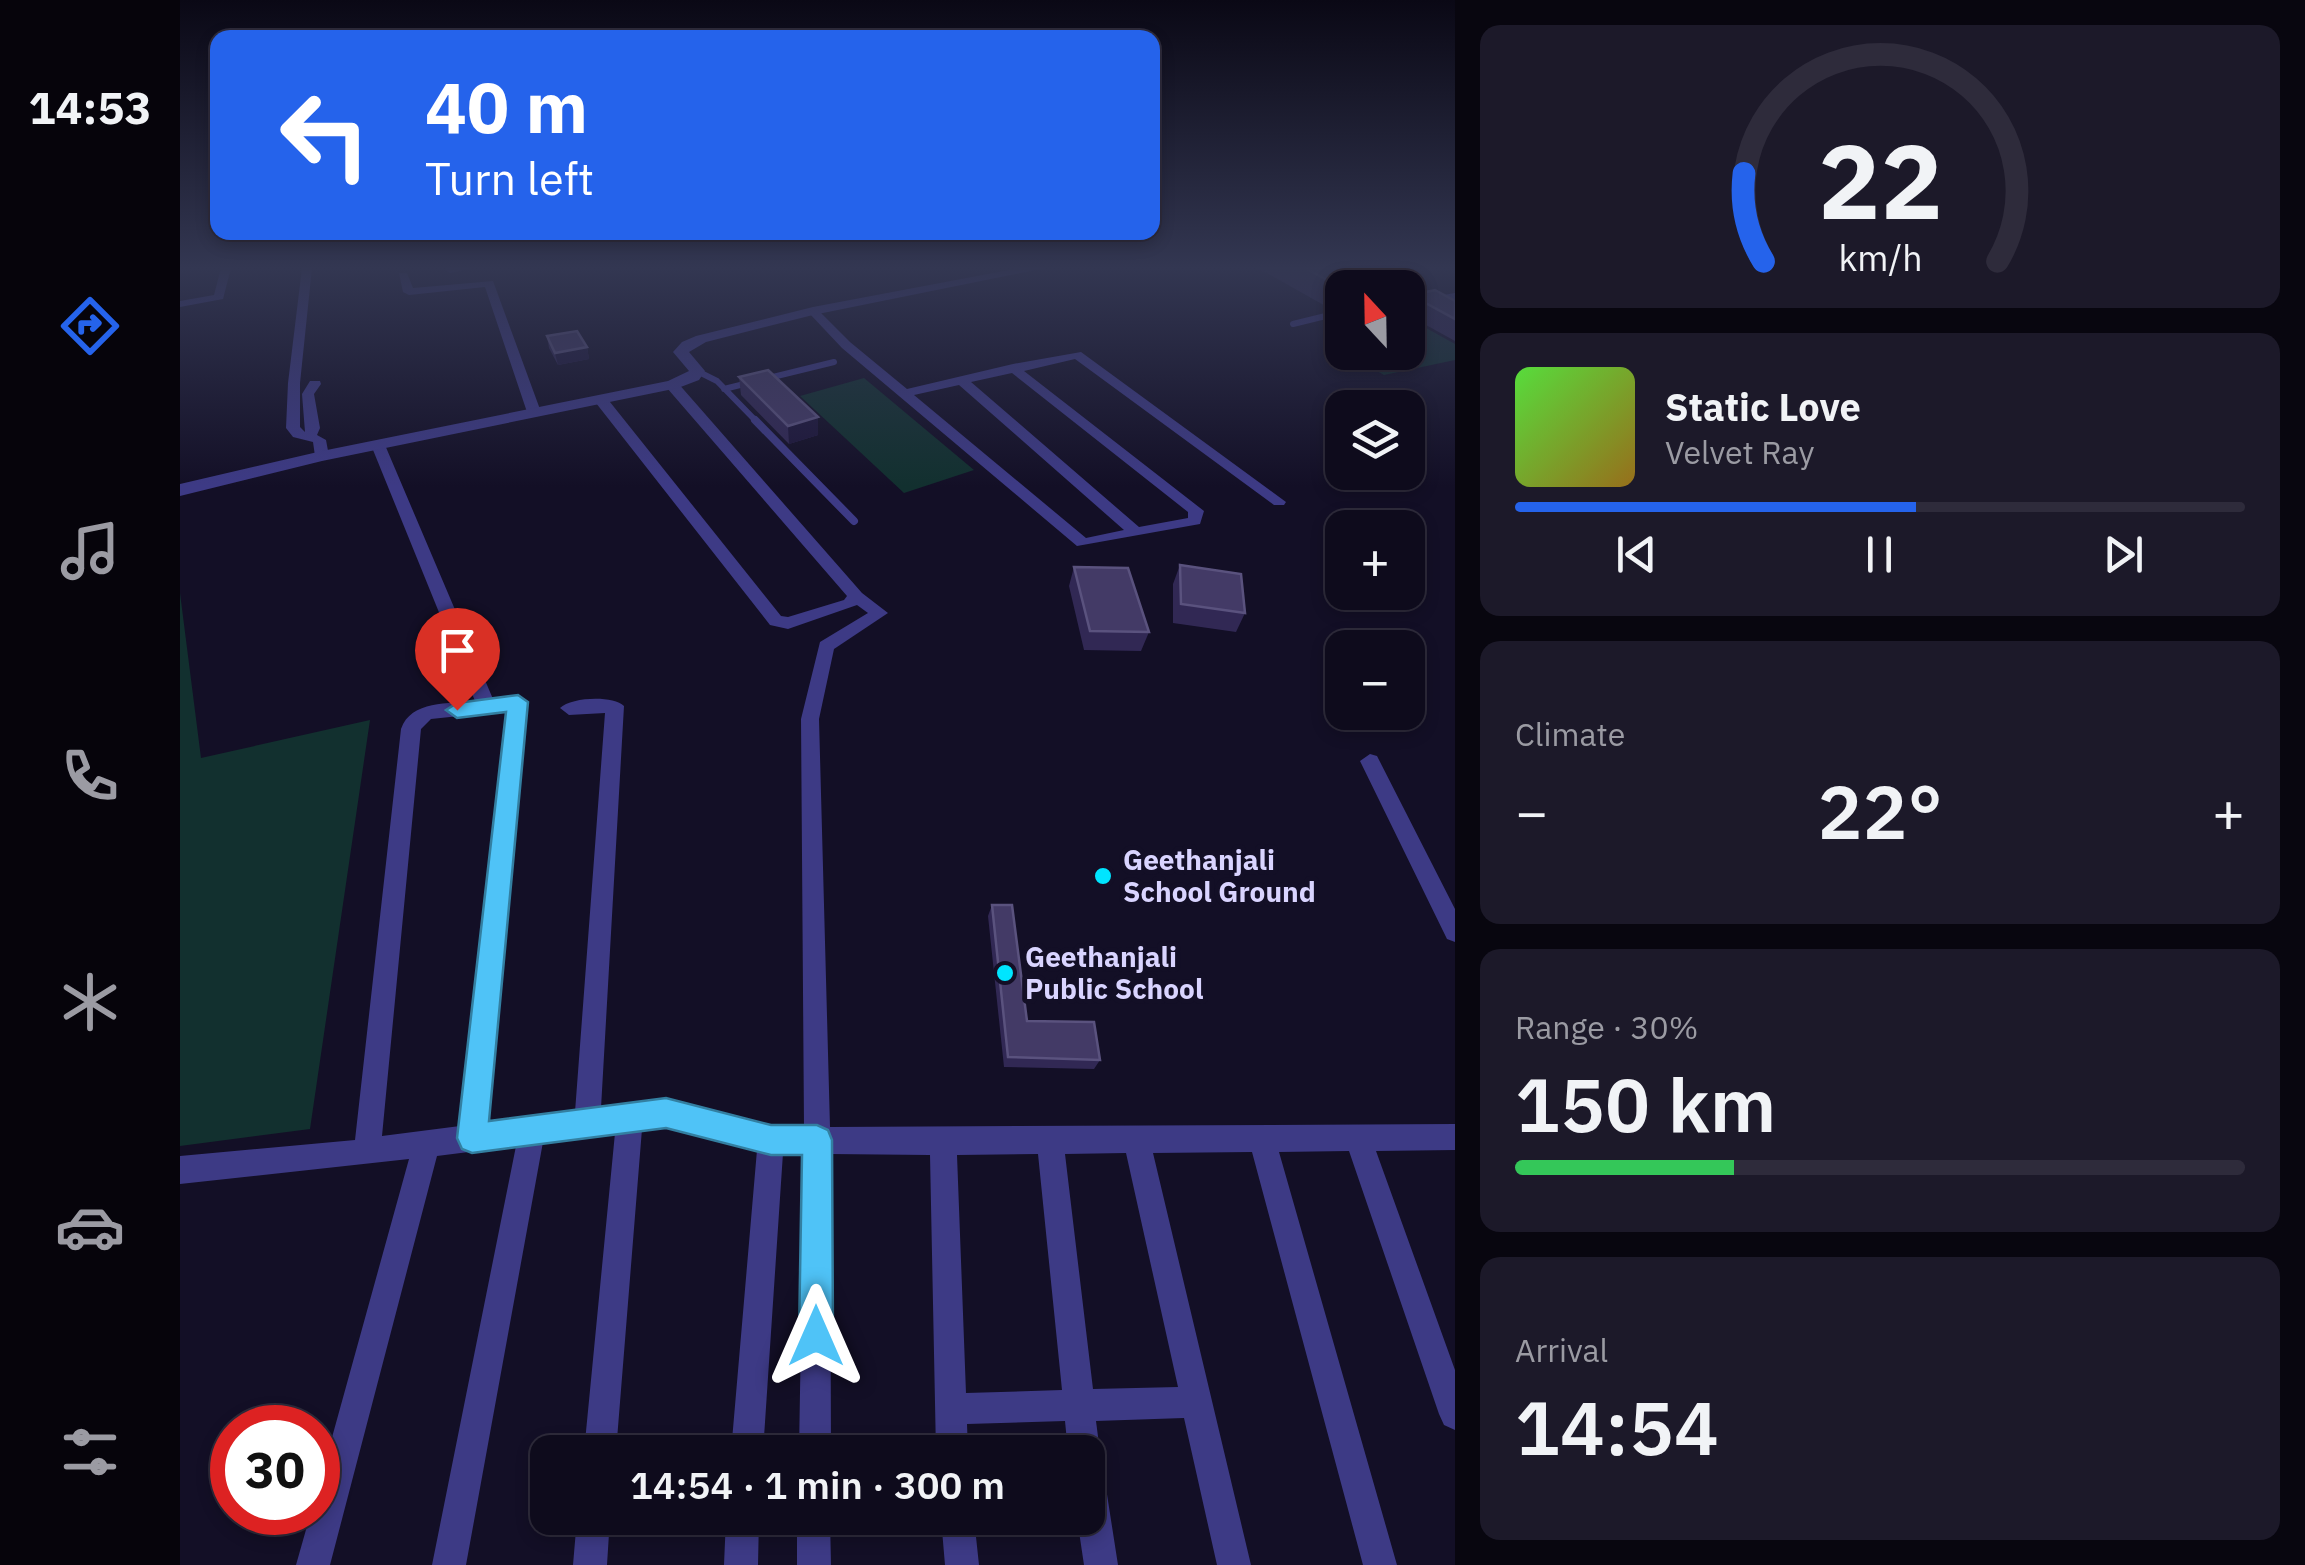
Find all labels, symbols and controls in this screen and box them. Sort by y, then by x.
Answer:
text: 40 m [425,61,588,152]
icon: left [260,70,390,200]
text: 14:53 [29,78,151,136]
text: 22 [1818,112,1942,248]
text: Turn left [425,149,594,207]
text: km/h [1838,234,1922,281]
north arrow [1325,270,1425,370]
map controls [1325,270,1425,730]
icon: directions [55,291,125,361]
text: Static Love [1665,382,1861,431]
button: layers [1325,390,1425,490]
text: Velvet Ray [1665,431,1814,473]
button: + [1325,510,1425,610]
icon: music [55,516,125,586]
icon: previous [1609,527,1664,582]
icon: pause [1852,527,1907,582]
icon: next [2096,527,2151,582]
pin [415,608,500,711]
icon: arrive [430,623,485,678]
button: − [1325,630,1425,730]
text: Climate [1515,713,1625,755]
icon: phone [55,741,125,811]
text: 22° [1817,762,1943,860]
text: − [1515,776,1548,847]
text: + [2212,776,2245,847]
place label: Geethanjali School Ground [1123,841,1316,910]
marker: Geethanjali School Ground [1092,865,1114,887]
place label: Geethanjali Public School [1025,938,1203,1007]
marker: Geethanjali Public School [994,962,1016,984]
icon: climate [55,967,125,1037]
text: Range · 30% [1515,1006,1698,1048]
text: 150 km [1515,1055,1776,1153]
icon: car [55,1192,125,1262]
position arrow [764,1284,868,1388]
text: Arrival [1515,1329,1608,1371]
text: 14:54 [1515,1378,1719,1476]
speed limit sign: 30 [210,1405,340,1535]
icon: filters [55,1417,125,1487]
text: 14:54 · 1 min · 300 m [630,1460,1005,1509]

